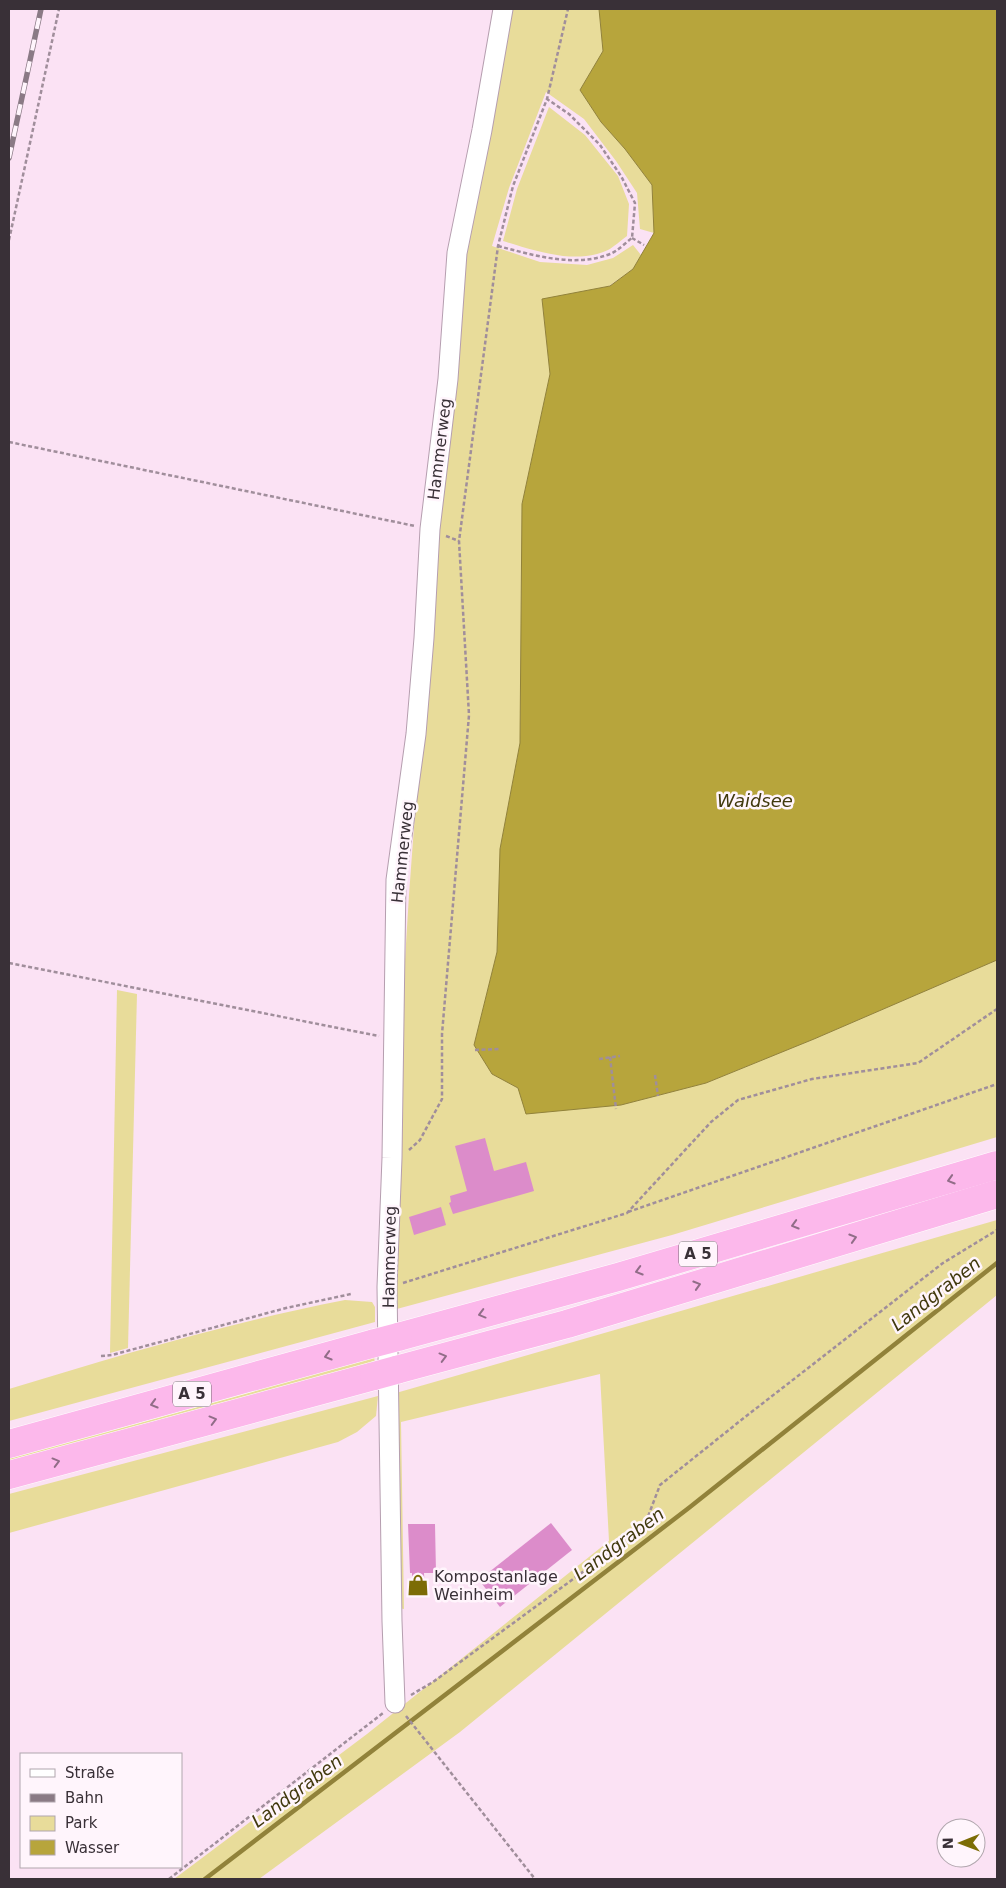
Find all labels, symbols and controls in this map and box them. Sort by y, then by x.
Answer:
street label: Hammerweg [424,397,455,501]
water label: Waidsee [717,790,793,811]
street label: Hammerweg [388,800,417,904]
one-way arrow [947,1174,955,1184]
street label: Hammerweg [379,1206,400,1308]
one-way arrow [791,1220,799,1230]
one-way arrow [848,1233,857,1243]
road number: A 5 [679,1242,717,1266]
water label: Landgraben [887,1252,985,1335]
one-way arrow [635,1266,643,1276]
one-way arrow [693,1280,701,1290]
one-way arrow [479,1309,487,1319]
one-way arrow [324,1351,332,1361]
one-way arrow [439,1353,447,1363]
road number: A 5 [173,1382,211,1406]
one-way arrow [151,1399,159,1409]
one-way arrow [208,1416,216,1426]
one-way arrow [51,1457,60,1468]
water label: Landgraben [569,1503,668,1584]
place label: Kompostanlage Weinheim [434,1567,558,1604]
shop icon: Kompostanlage Weinheim [405,1572,431,1598]
water label: Landgraben [247,1750,346,1831]
legend [20,1753,182,1868]
text: Straße [65,1764,114,1782]
text: Bahn [65,1789,104,1807]
text: Park [65,1814,98,1832]
north arrow [936,1818,986,1868]
text: N [940,1837,956,1849]
text: Wasser [65,1839,120,1857]

